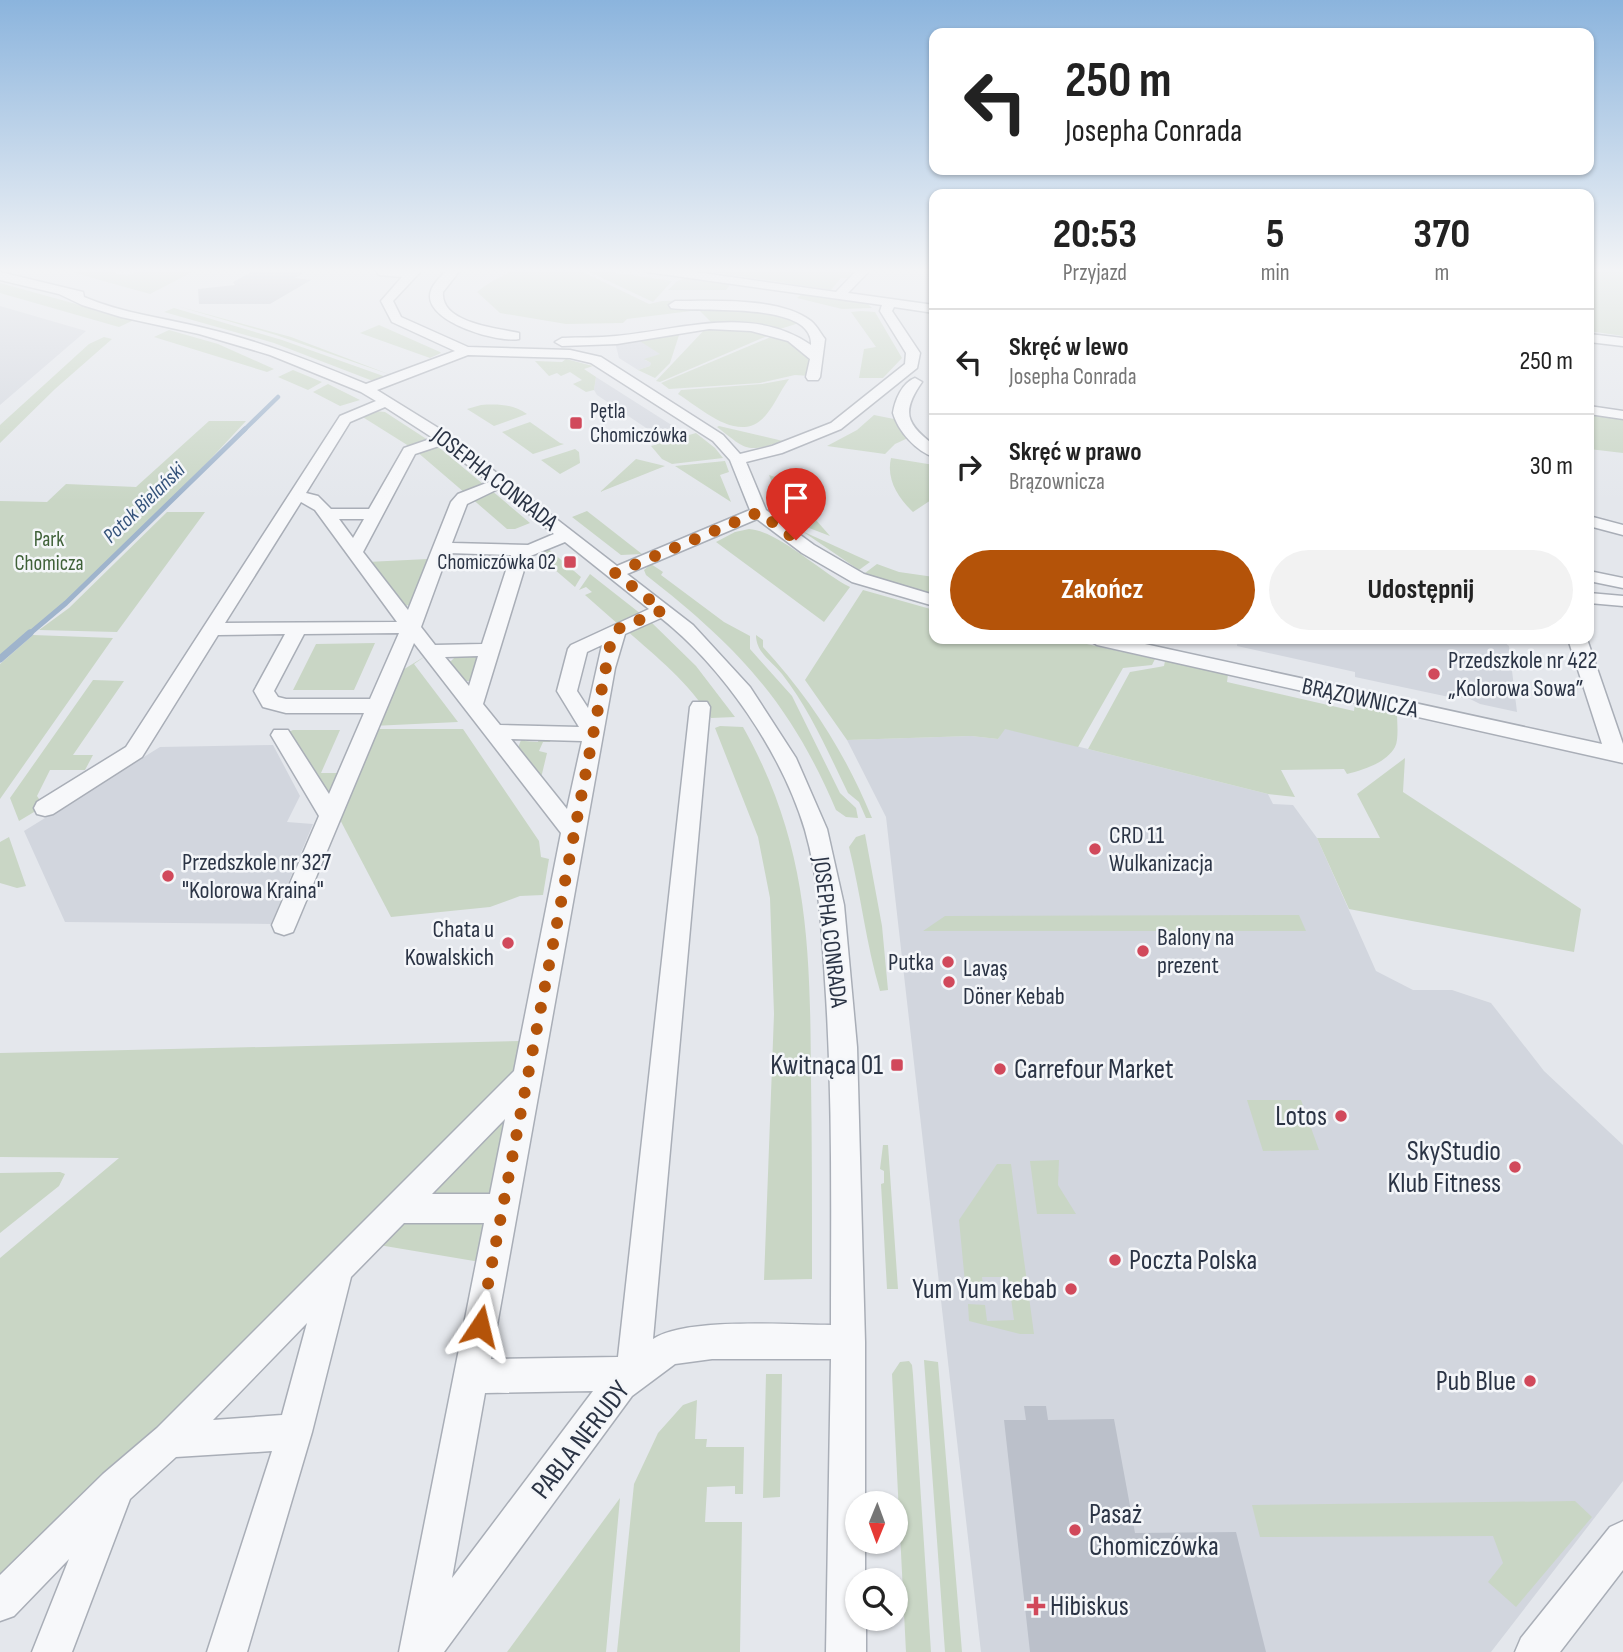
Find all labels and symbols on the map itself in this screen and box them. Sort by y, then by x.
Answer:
place label: Pętla Chomiczówka [590,399,687,448]
marker: Pętla Chomiczówka [568,415,584,431]
street label: JOSEPHA CONRADA [426,420,564,538]
water label: Potok Bielański [98,457,191,548]
pin [766,468,826,540]
park label: Park Chomicza [14,527,84,576]
place label: Chomiczówka 02 [437,550,556,575]
marker: Chomiczówka 02 [562,554,578,570]
place label: Przedszkole nr 422 „Kolorowa Sowa” [1448,646,1598,703]
marker: Przedszkole nr 422 „Kolorowa Sowa” [1426,666,1442,682]
street label: BRĄZOWNICZA [1299,672,1421,725]
place label: CRD 11 Wulkanizacja [1109,821,1213,878]
marker: CRD 11 Wulkanizacja [1087,841,1103,857]
place label: Przedszkole nr 327 "Kolorowa Kraina" [182,848,332,905]
street label: JOSEPHA CONRADA [806,854,854,1010]
marker: Przedszkole nr 327 "Kolorowa Kraina" [160,868,176,884]
place label: Chata u Kowalskich [405,915,494,972]
place label: Balony na prezent [1157,923,1234,980]
marker: Chata u Kowalskich [500,935,516,951]
marker: Balony na prezent [1135,943,1151,959]
place label: Putka [888,948,934,977]
marker: Putka [940,954,956,970]
place label: Lavaş Döner Kebab [963,954,1065,1011]
marker: Lavaş Döner Kebab [941,974,957,990]
place label: Kwitnąca 01 [770,1049,883,1082]
place label: Carrefour Market [1014,1053,1173,1086]
marker: Kwitnąca 01 [889,1057,905,1073]
marker: Carrefour Market [992,1061,1008,1077]
place label: Lotos [1275,1100,1327,1133]
marker: Lotos [1333,1108,1349,1124]
place label: SkyStudio Klub Fitness [1387,1135,1501,1200]
marker: SkyStudio Klub Fitness [1507,1159,1523,1175]
place label: Poczta Polska [1129,1244,1257,1277]
marker: Poczta Polska [1107,1252,1123,1268]
place label: Yum Yum kebab [912,1273,1057,1306]
marker: Yum Yum kebab [1063,1281,1079,1297]
position arrow [443,1289,517,1363]
place label: Pub Blue [1436,1365,1516,1398]
marker: Pub Blue [1522,1373,1538,1389]
street label: PABLA NERUDY [525,1374,637,1505]
north arrow [845,1491,908,1554]
place label: Pasaż Chomiczówka [1089,1498,1219,1563]
marker: Pasaż Chomiczówka [1067,1522,1083,1538]
place label: Hibiskus [1050,1590,1129,1623]
marker: Hibiskus [1028,1598,1044,1614]

